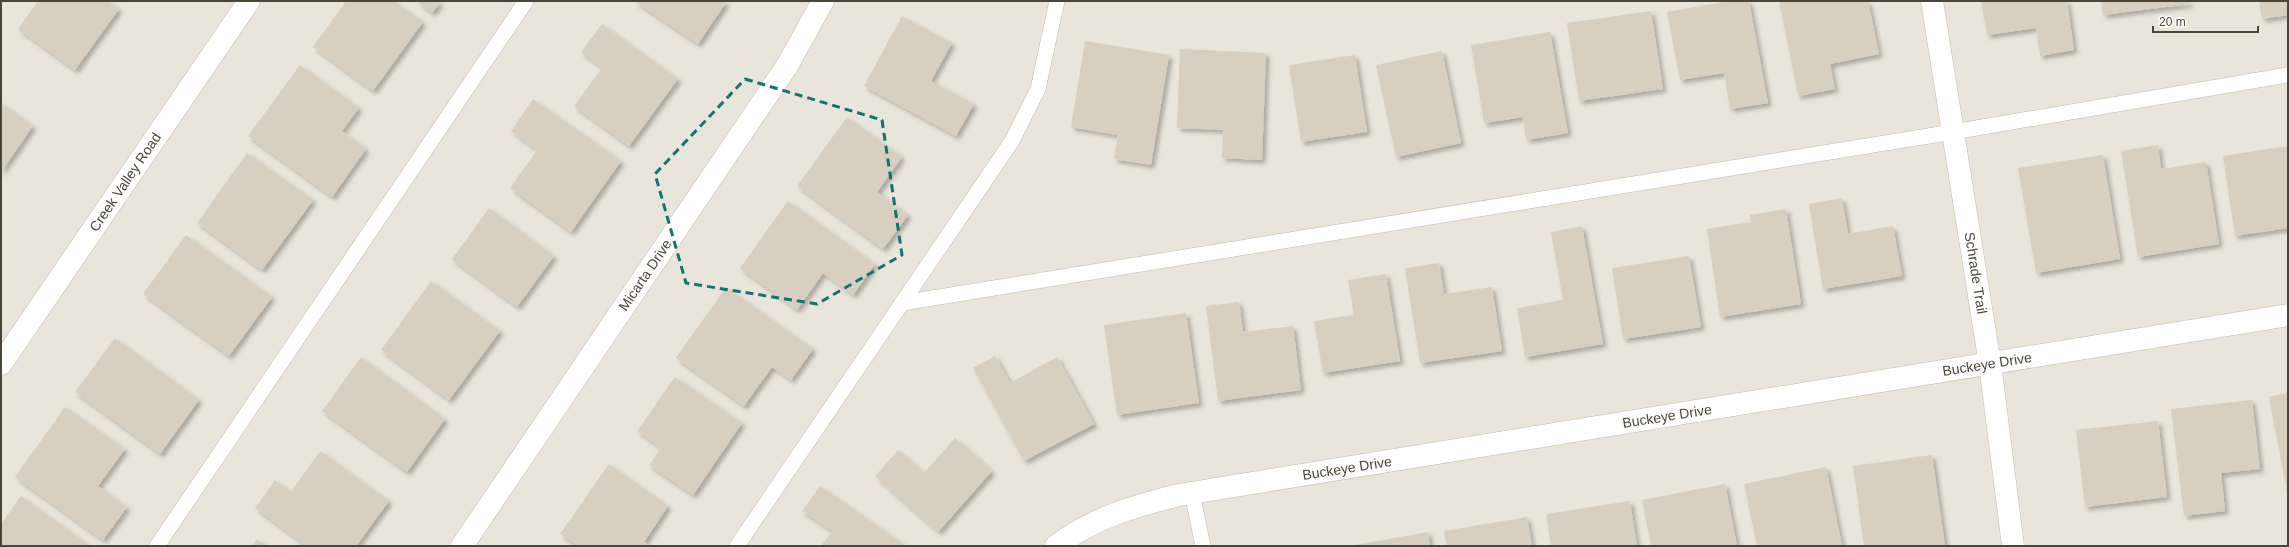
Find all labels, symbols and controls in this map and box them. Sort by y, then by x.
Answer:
scale bar [2153,8,2258,34]
text: 20 m [2159,15,2186,29]
street label: Creek Valley Road [86,130,164,234]
street label: Schrade Trail [1962,231,1990,315]
street label: Micarta Drive [615,236,675,314]
street label: Buckeye Drive [1941,349,2033,379]
street label: Buckeye Drive [1621,401,1713,431]
street label: Buckeye Drive [1301,453,1393,483]

